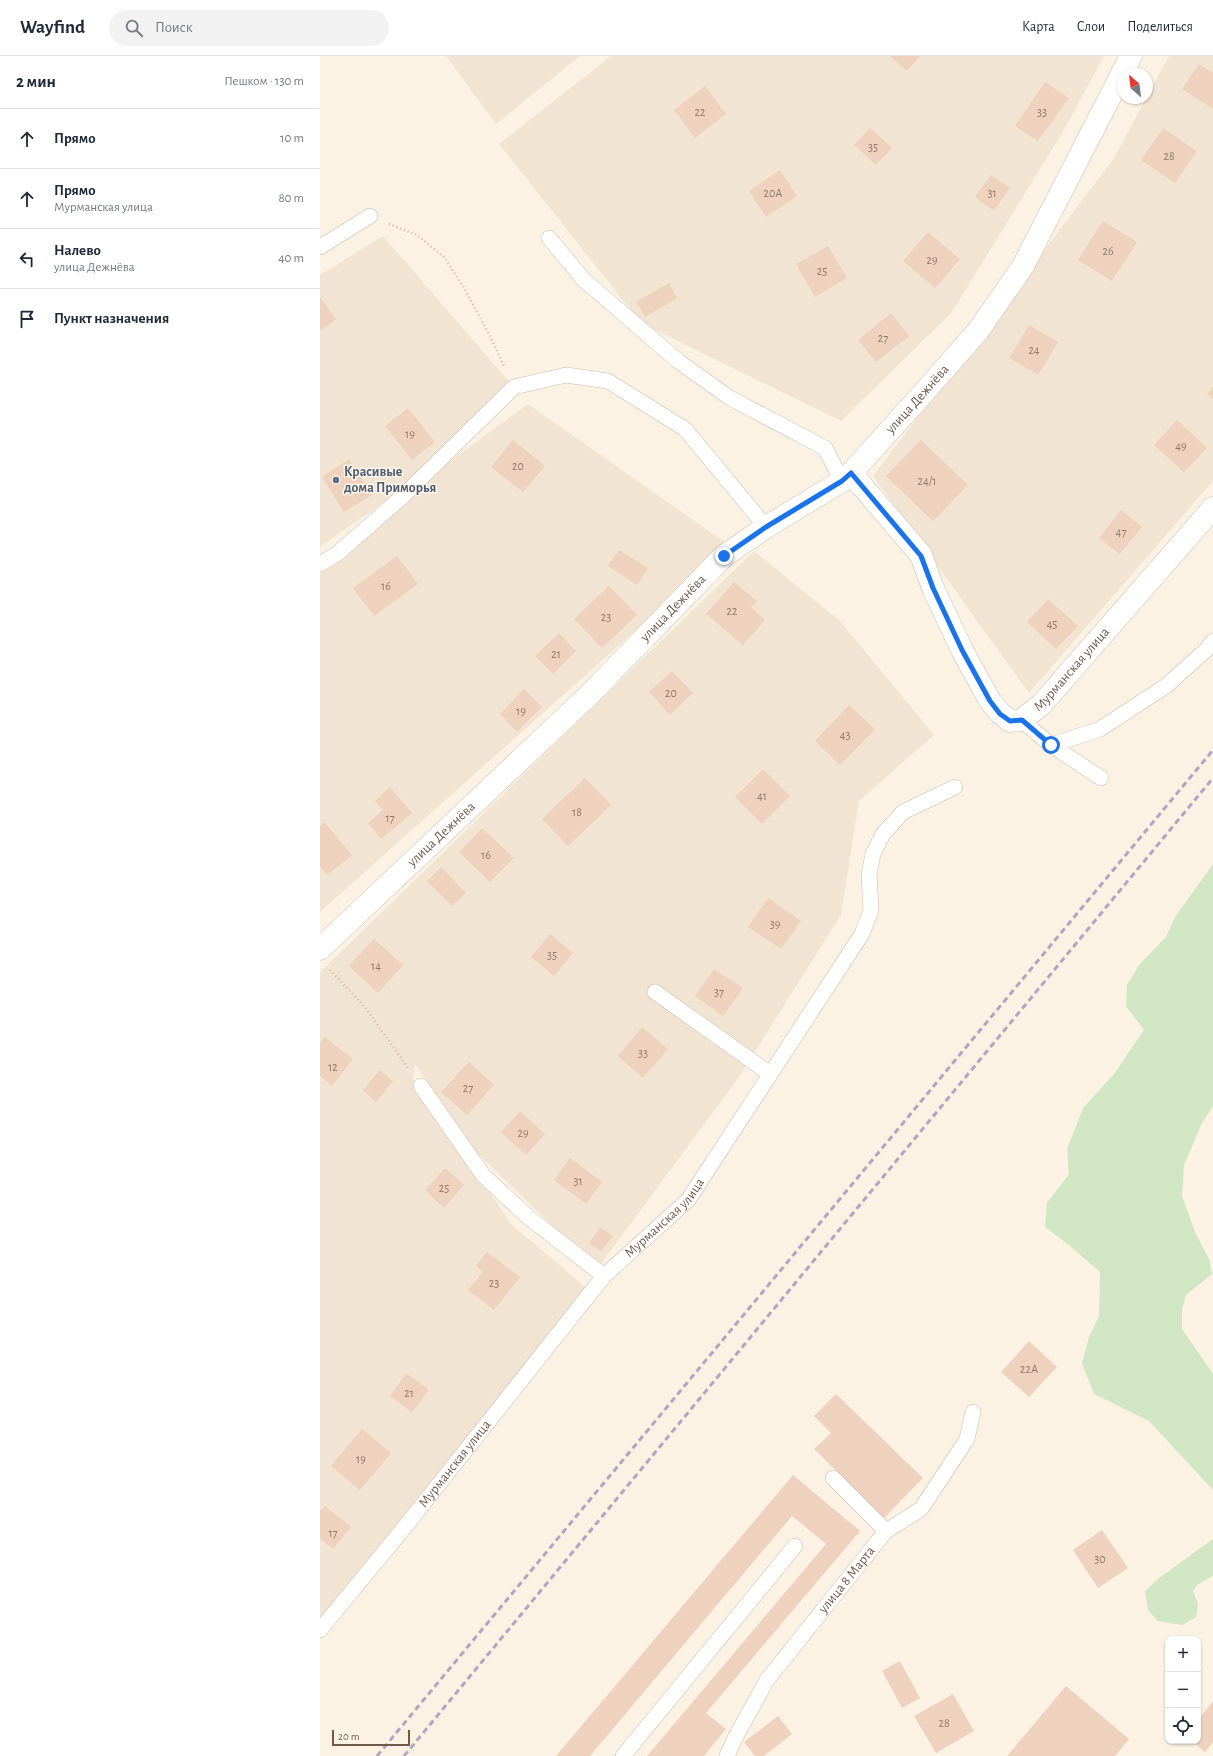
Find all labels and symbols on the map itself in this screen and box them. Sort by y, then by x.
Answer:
north arrow [1117,68,1153,104]
house number: 22 [695,106,706,118]
house number: 33 [1037,106,1047,118]
house number: 35 [868,141,878,153]
house number: 28 [1163,150,1175,162]
house number: 20А [764,187,782,199]
house number: 31 [987,187,997,199]
house number: 26 [1102,245,1114,257]
house number: 29 [926,254,938,266]
house number: 25 [817,265,827,277]
house number: 27 [878,332,888,344]
house number: 24 [1028,344,1040,356]
street label: улица Дежнёва [883,362,952,437]
house number: 19 [405,428,415,440]
house number: 49 [1175,440,1187,452]
house number: 20 [512,460,524,472]
place label: Красивые дома Приморья [344,465,436,495]
marker: Красивые дома Приморья [331,475,341,485]
house number: 24/1 [918,475,936,487]
house number: 47 [1116,526,1126,538]
route end [715,547,733,565]
street label: улица Дежнёва [637,572,709,645]
house number: 16 [381,580,391,592]
house number: 22 [727,605,738,617]
house number: 23 [601,611,611,623]
house number: 45 [1047,618,1057,630]
street label: Мурманская улица [1032,624,1113,714]
house number: 21 [551,648,561,660]
house number: 20 [665,687,677,699]
house number: 19 [516,705,526,717]
house number: 43 [840,729,850,741]
route start [1042,736,1060,754]
house number: 41 [757,790,767,802]
street label: улица Дежнёва [404,799,478,870]
house number: 18 [572,806,582,818]
house number: 17 [385,812,395,824]
house number: 16 [481,849,491,861]
house number: 39 [770,918,781,930]
house number: 35 [547,949,557,961]
house number: 14 [371,960,381,972]
house number: 37 [714,986,724,998]
house number: 33 [638,1047,648,1059]
house number: 12 [328,1061,338,1073]
house number: 27 [463,1082,473,1094]
house number: 29 [517,1127,529,1139]
house number: 31 [573,1175,583,1187]
street label: Мурманская улица [622,1175,707,1261]
house number: 25 [439,1182,449,1194]
house number: 23 [489,1277,499,1289]
house number: 22А [1020,1363,1038,1375]
house number: 21 [404,1387,414,1399]
street label: Мурманская улица [416,1417,494,1510]
house number: 19 [356,1453,366,1465]
house number: 17 [328,1527,338,1539]
street label: улица 8 Марта [816,1544,878,1617]
house number: 30 [1094,1553,1106,1565]
house number: 28 [938,1717,950,1729]
scale bar [332,1728,410,1747]

